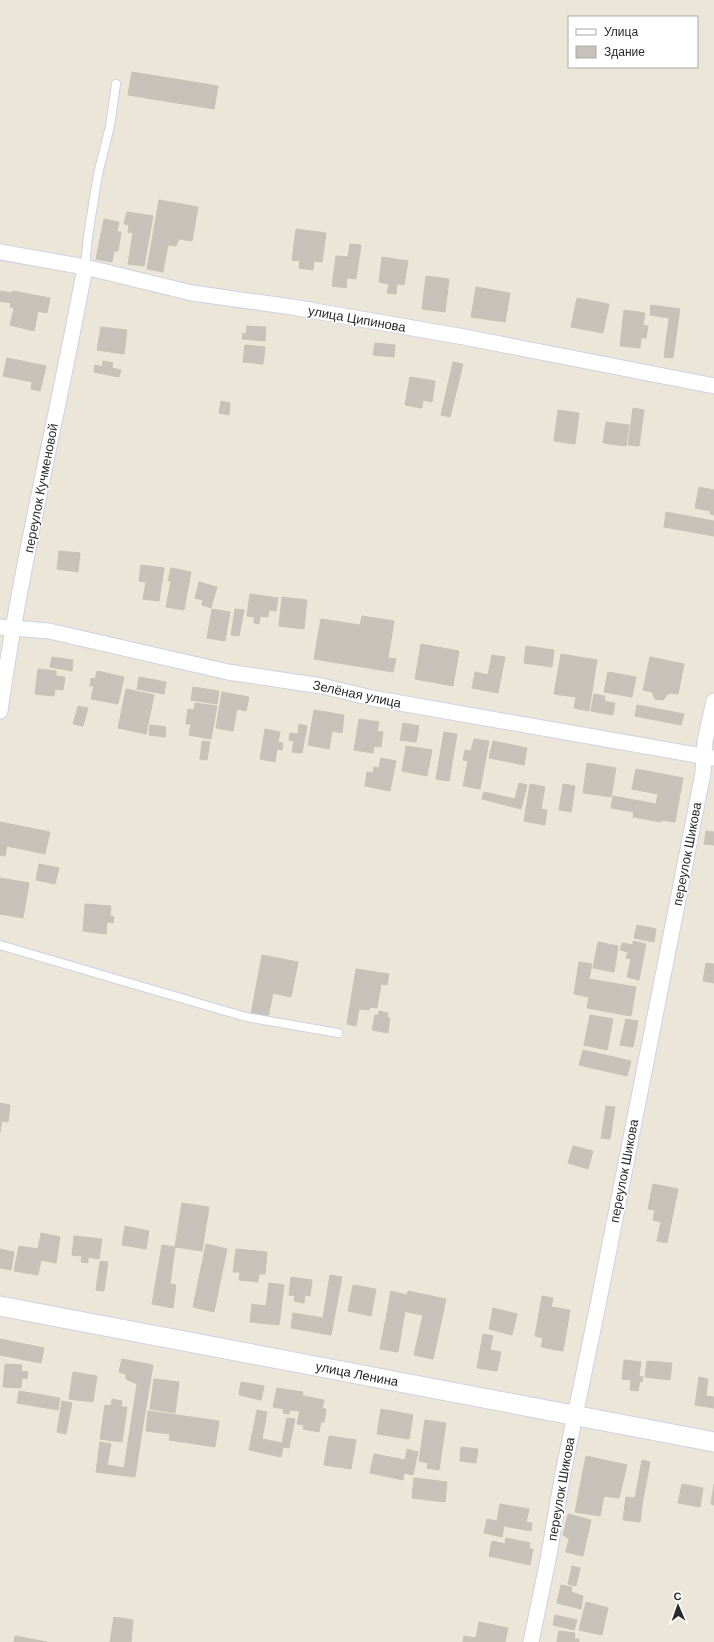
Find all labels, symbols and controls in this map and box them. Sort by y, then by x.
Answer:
legend [568,16,698,68]
text: Улица [604,24,638,40]
text: Здание [604,44,645,60]
street label: улица Ципинова [307,302,408,336]
street label: переулок Кучменовой [20,422,62,554]
street label: Зелёная улица [311,676,404,712]
street label: переулок Шикова [669,800,706,907]
street label: переулок Шикова [606,1117,643,1224]
street label: улица Ленина [314,1358,401,1390]
street label: переулок Шикова [544,1435,579,1542]
north arrow [658,1586,698,1626]
text: С [673,1589,682,1603]

